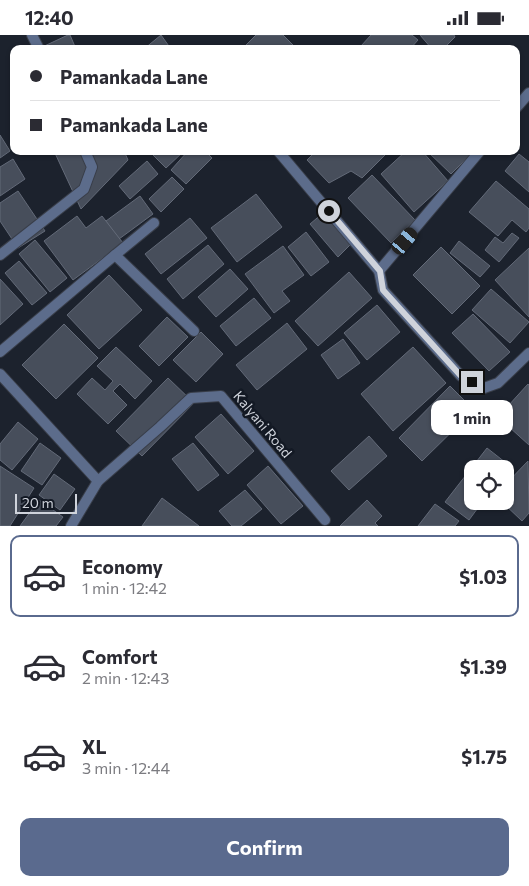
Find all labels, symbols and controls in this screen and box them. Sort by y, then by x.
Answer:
text: 12:40 [25,6,74,29]
text: Pamankada Lane [60,65,208,88]
text: Pamankada Lane [60,113,208,136]
route start [318,200,340,222]
car [389,225,420,257]
route end [461,371,483,393]
street label: Kalyani Road [230,387,296,461]
callout: 1 min [431,399,513,435]
text: 1 min [453,408,491,427]
map controls [464,460,514,510]
button: locate [464,460,514,510]
scale bar [15,491,78,514]
text: 20 m [22,494,54,511]
icon: car [22,554,67,599]
text: Economy [82,555,163,578]
text: $1.03 [459,565,507,588]
text: 1 min · 12:42 [82,578,167,597]
icon: car [22,644,67,689]
text: Comfort [82,645,158,668]
text: $1.39 [460,655,507,678]
text: 2 min · 12:43 [82,668,169,687]
icon: car [22,734,67,779]
text: XL [82,735,107,758]
text: $1.75 [461,745,507,768]
text: 3 min · 12:44 [82,758,170,777]
button: Confirm [20,818,509,876]

